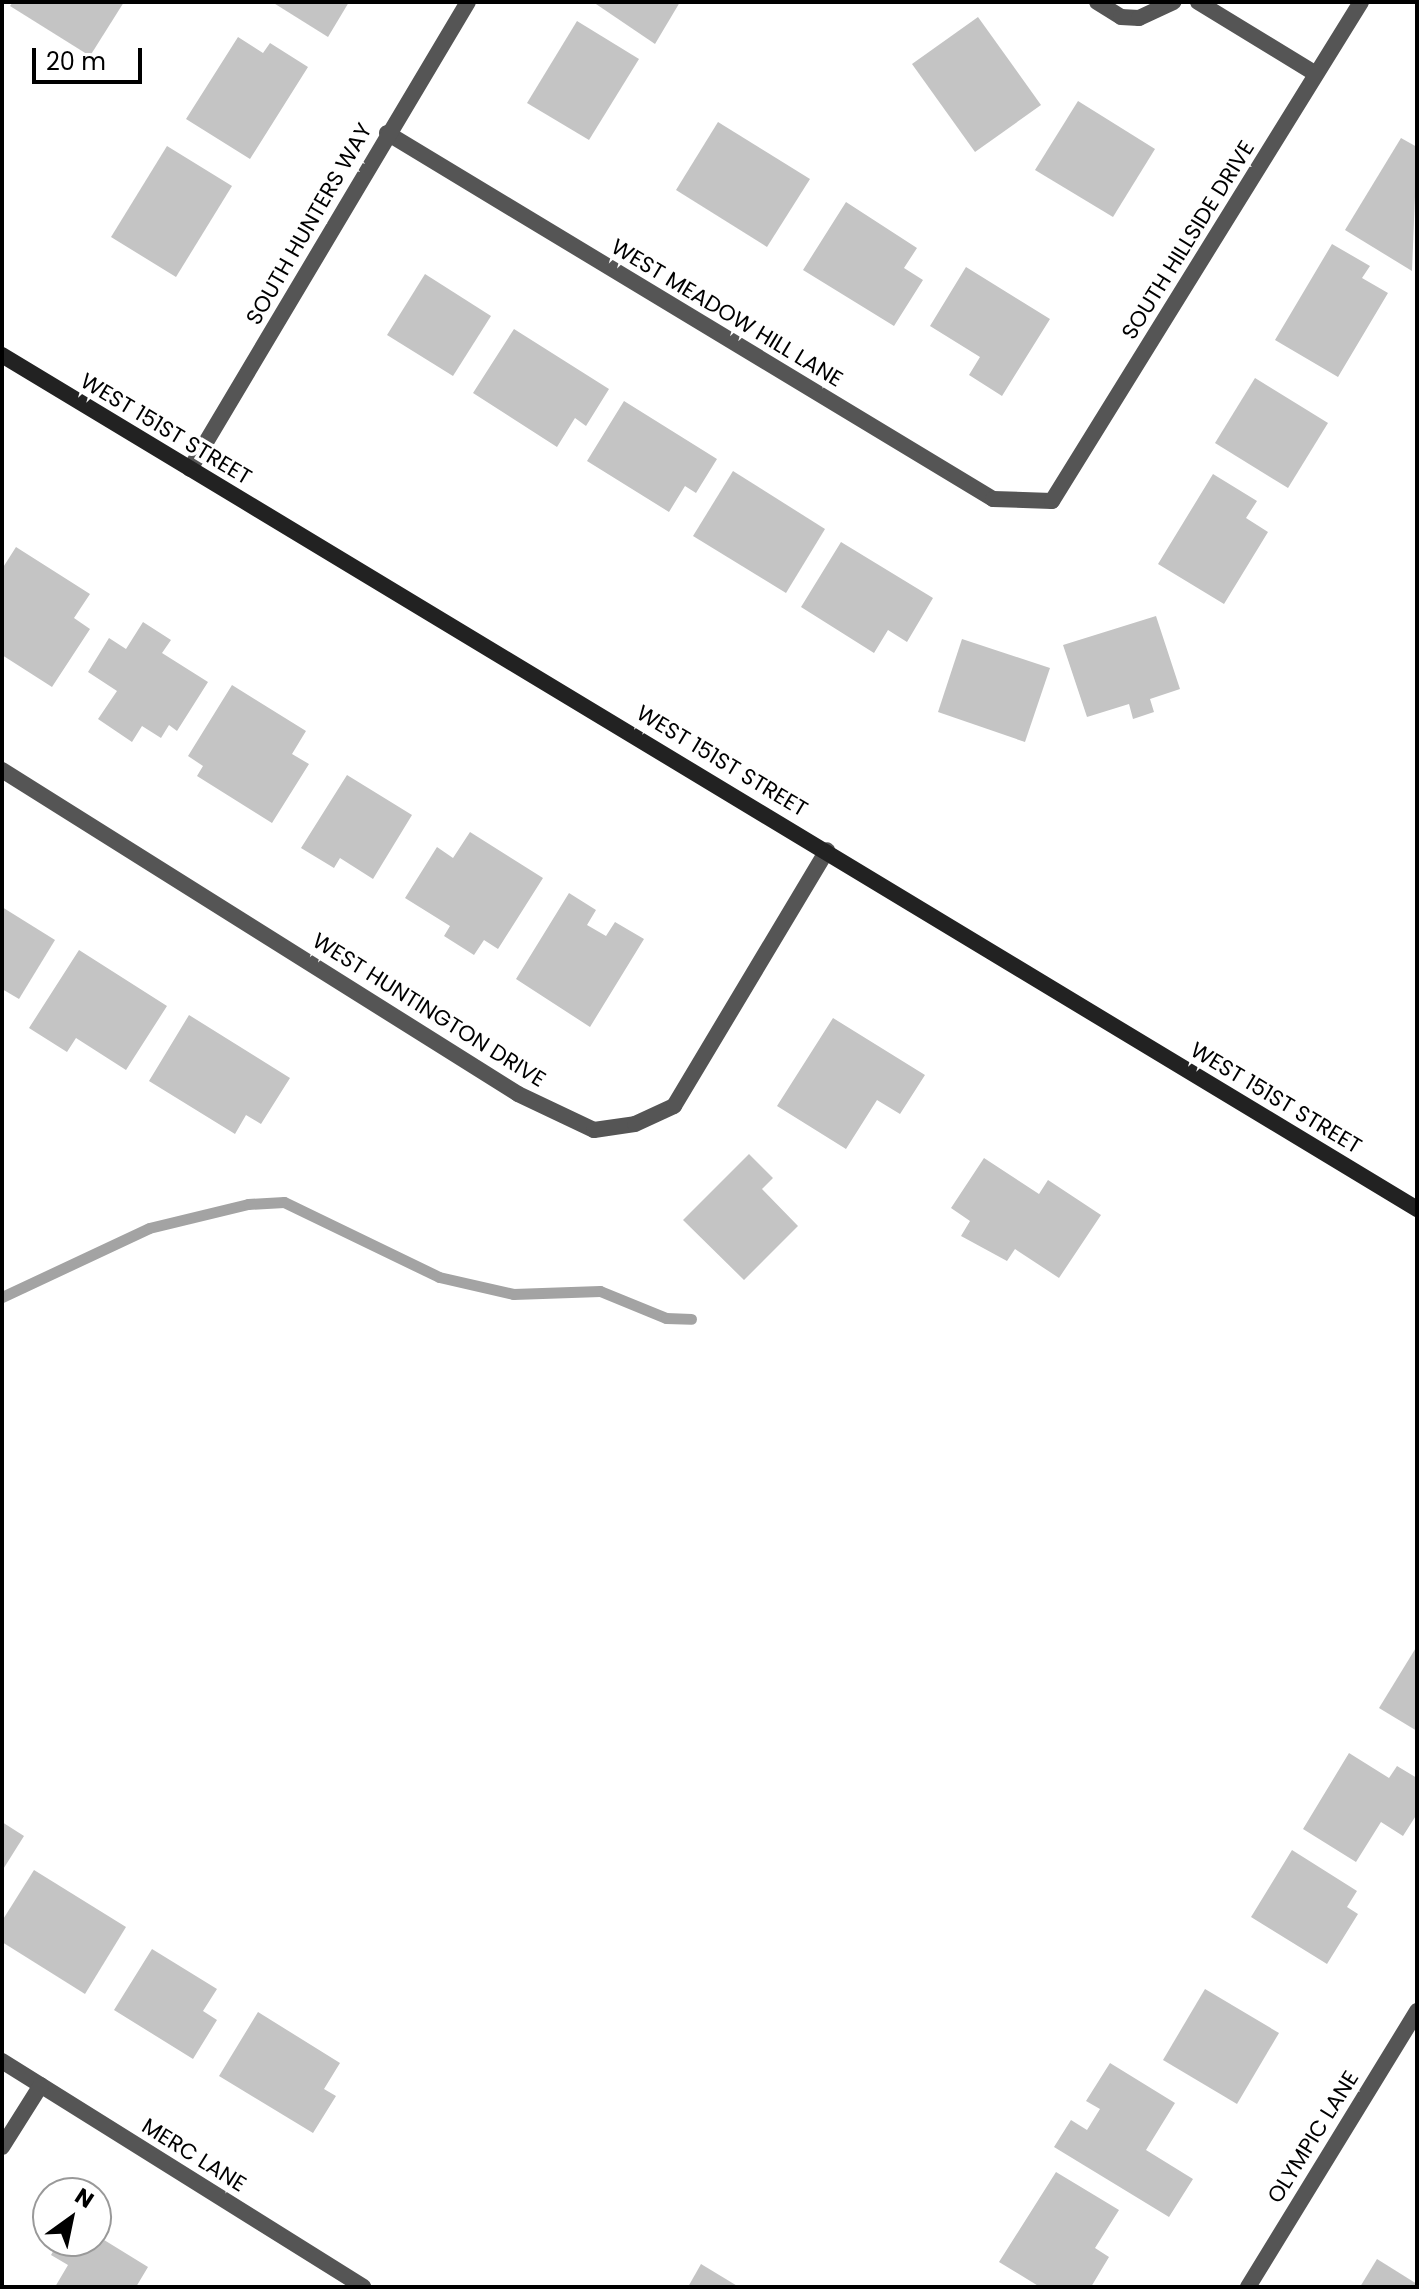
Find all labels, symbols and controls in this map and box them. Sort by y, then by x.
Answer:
scale bar [36,32,146,82]
text: 20 m [46,45,106,78]
street label: SOUTH HUNTERS WAY [241,119,377,329]
street label: SOUTH HILLSIDE DRIVE [1116,136,1260,344]
street label: WEST MEADOW HILL LANE [606,233,848,393]
street label: WEST 151ST STREET [76,368,256,490]
street label: WEST 151ST STREET [632,700,812,822]
street label: WEST HUNTINGTON DRIVE [308,927,550,1093]
street label: WEST 151ST STREET [1186,1037,1366,1159]
street label: OLYMPIC LANE [1262,2066,1364,2208]
street label: MERC LANE [137,2113,251,2197]
north arrow [32,2177,112,2257]
text: N [69,2181,100,2216]

